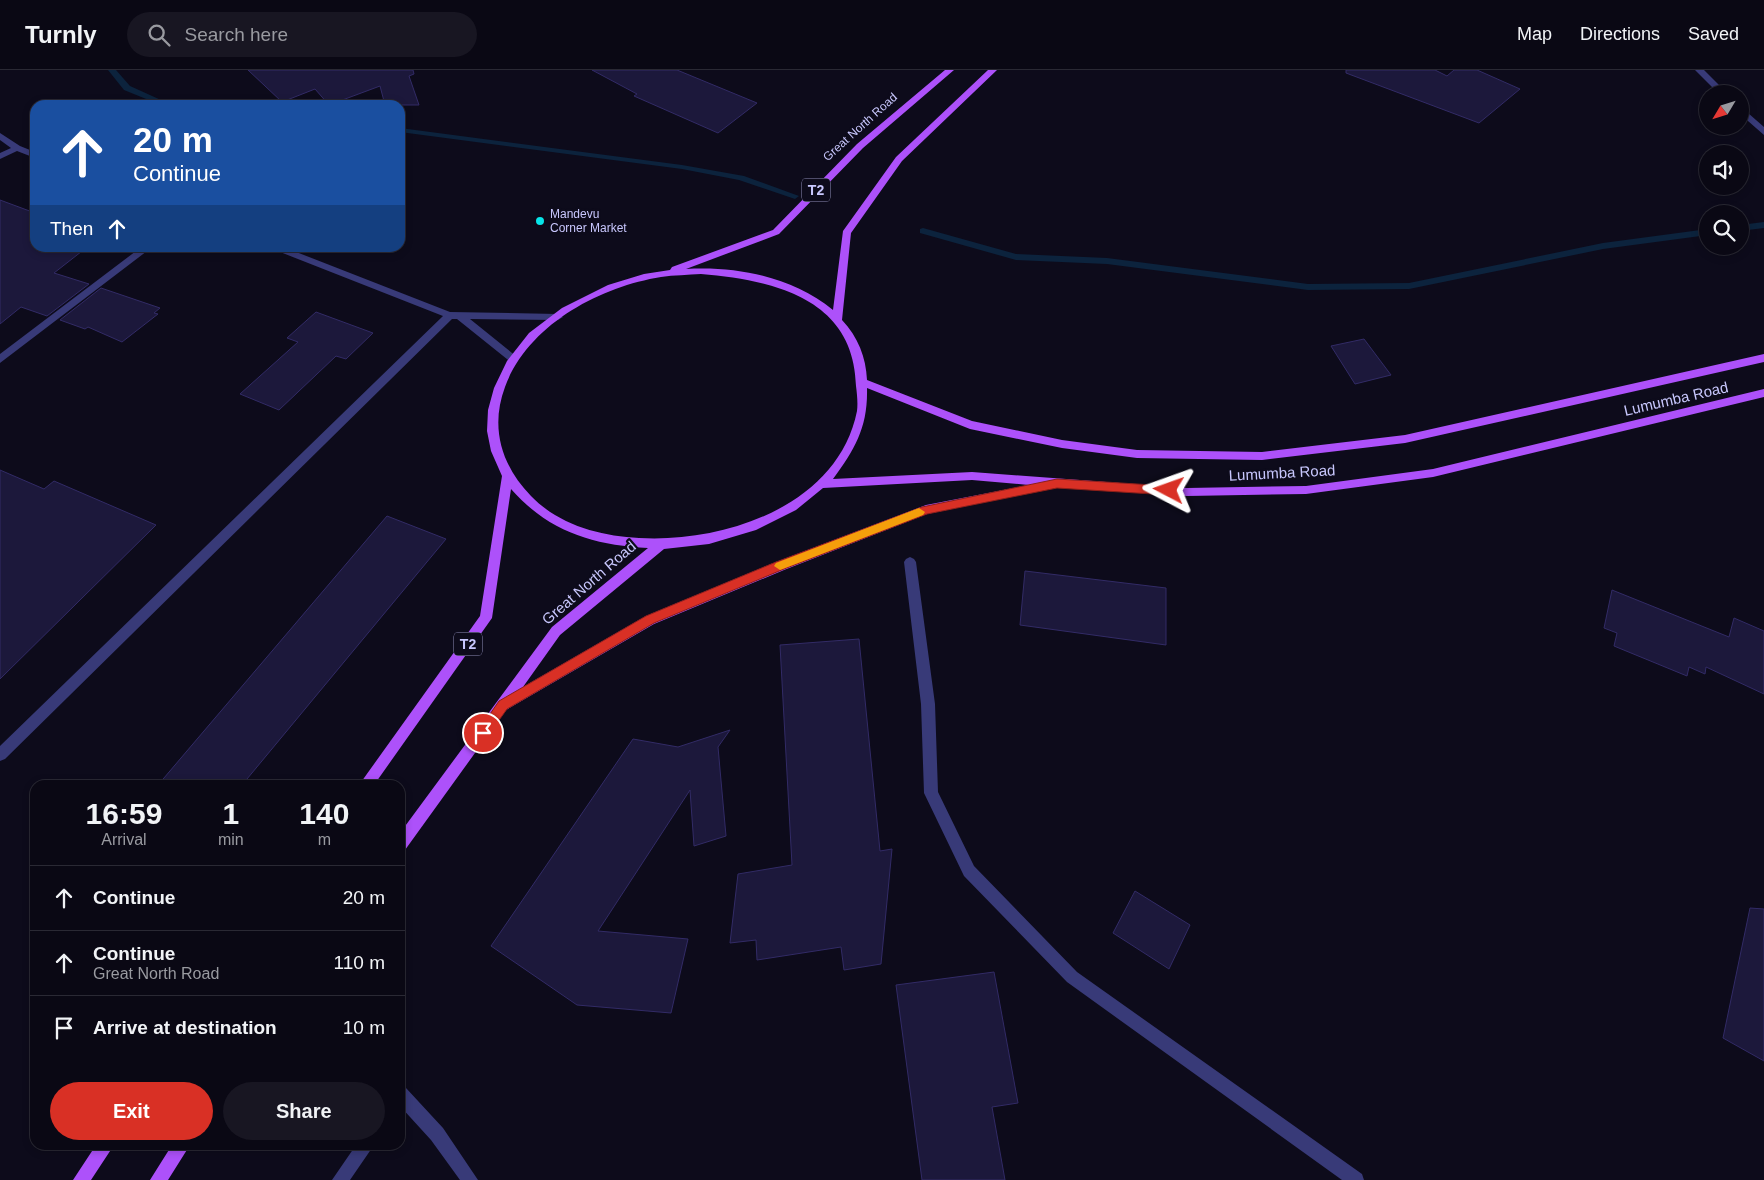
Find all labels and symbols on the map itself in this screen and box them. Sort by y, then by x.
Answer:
north arrow [1699,85,1749,135]
street label: Great North Road [820,90,900,164]
road number: T2 [802,178,830,202]
place label: Mandevu Corner Market [550,207,627,235]
marker: Mandevu Corner Market [534,215,546,227]
street label: Lumumba Road [1622,378,1730,419]
street label: Lumumba Road [1228,461,1336,484]
position arrow [1142,463,1194,515]
street label: Great North Road [538,537,639,628]
road number: T2 [454,632,482,656]
pin [462,712,504,754]

